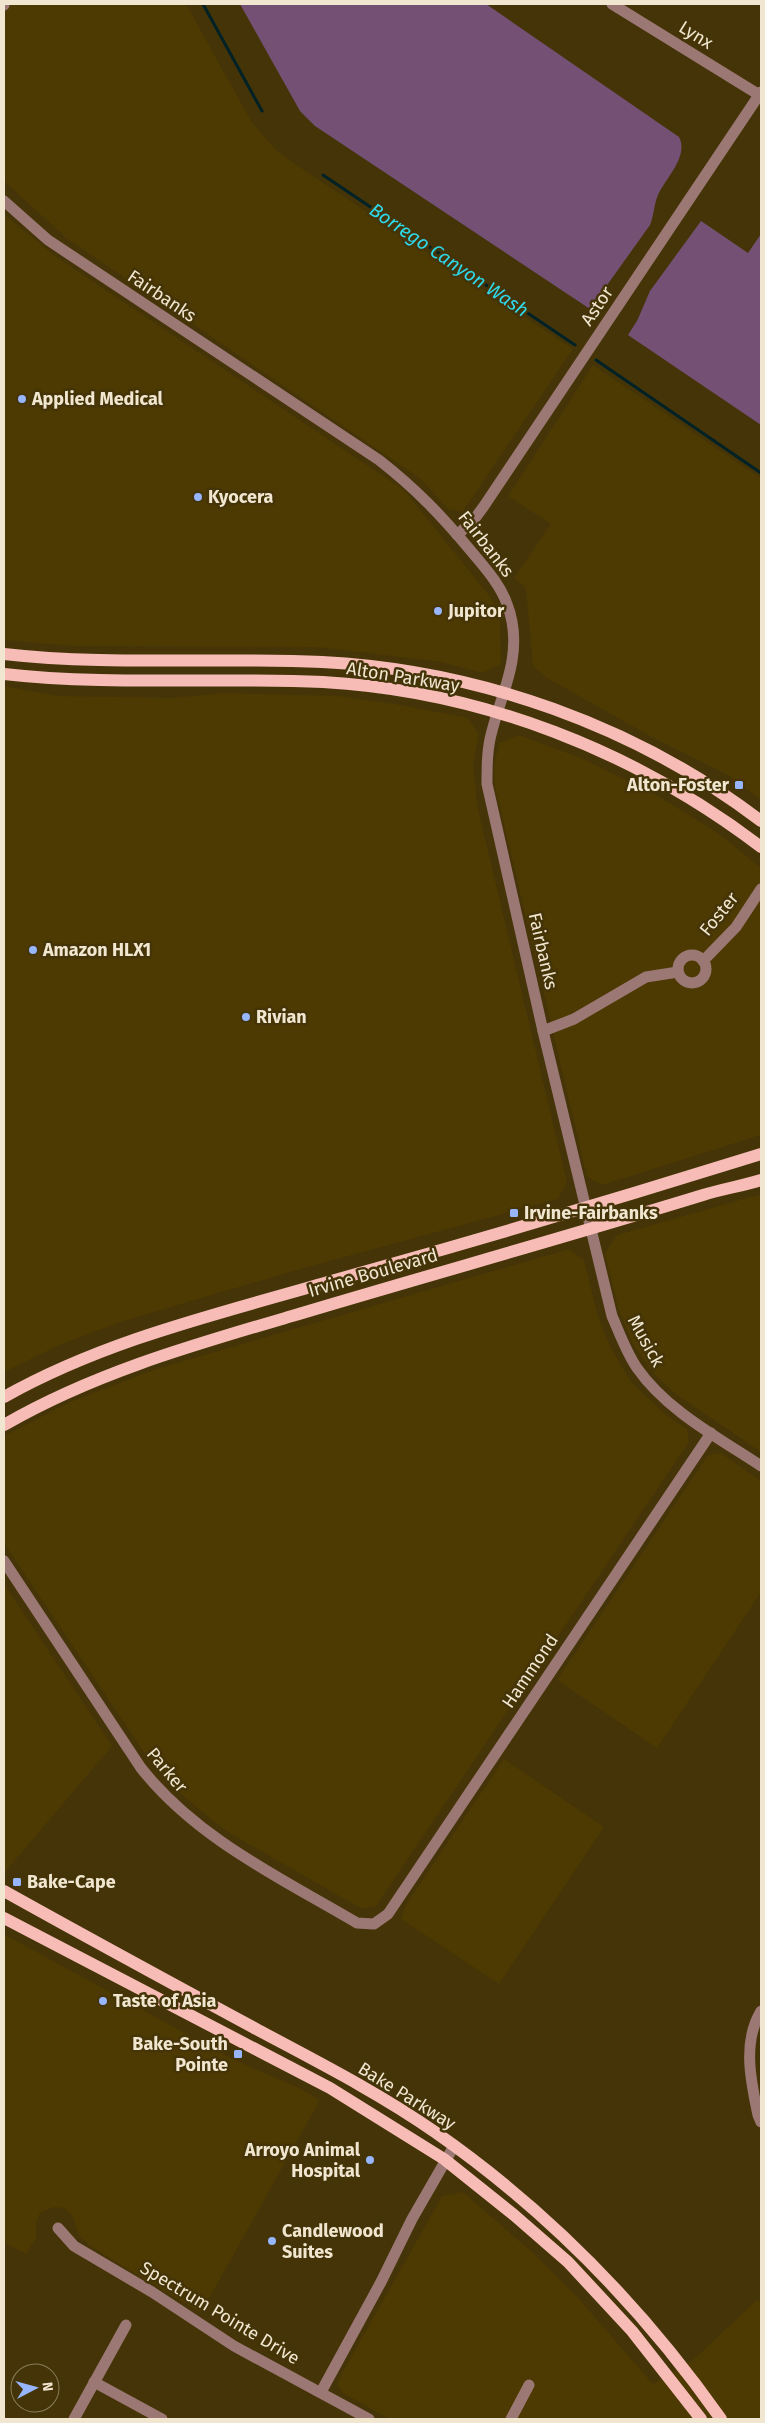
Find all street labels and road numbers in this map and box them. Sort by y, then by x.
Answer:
street label: Lynx [675,16,717,54]
street label: Fairbanks [124,265,200,327]
street label: Astor [576,282,618,330]
street label: Fairbanks [453,507,519,581]
street label: Alton Parkway [345,657,461,697]
street label: Foster [695,888,743,940]
street label: Fairbanks [524,911,562,991]
street label: Irvine Boulevard [306,1244,440,1302]
street label: Musick [623,1311,670,1371]
street label: Hammond [497,1630,563,1712]
street label: Parker [142,1743,192,1797]
street label: Bake Parkway [354,2057,460,2135]
street label: Spectrum Pointe Drive [136,2257,304,2369]

